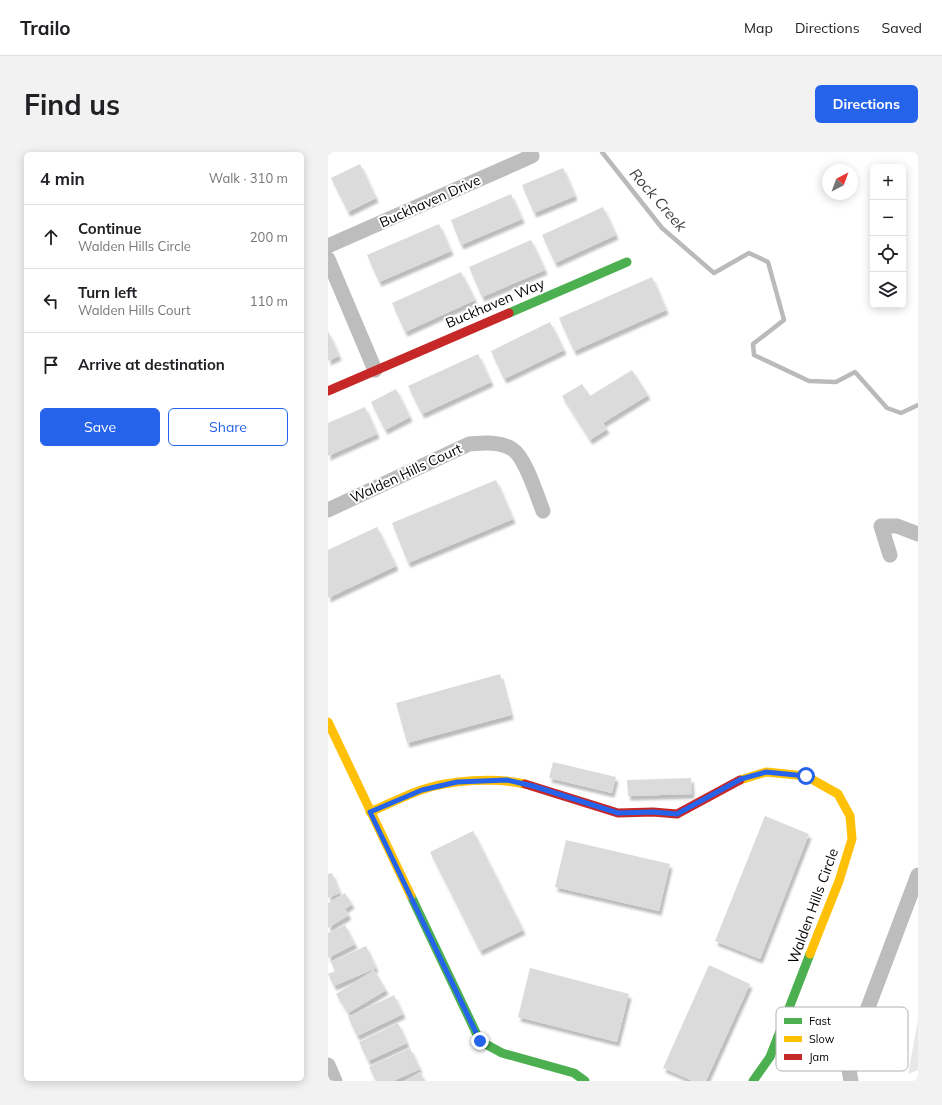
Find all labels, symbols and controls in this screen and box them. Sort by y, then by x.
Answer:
text: Trailo [20,16,71,40]
text: Map [744,19,773,37]
text: Directions [795,19,860,37]
text: Saved [882,19,922,37]
button: Directions [815,85,918,123]
text: Find us [24,87,120,122]
water label: Rock Creek [626,164,692,236]
north arrow [822,164,858,200]
map controls [870,164,906,308]
button: + [870,164,906,200]
text: 4 min [40,168,85,189]
text: Walk · 310 m [209,170,288,186]
street label: Buckhaven Drive [377,171,483,231]
button: − [870,200,906,236]
text: Continue [78,219,141,238]
icon: ahead [40,226,62,248]
text: 200 m [250,229,288,245]
button: locate [870,236,906,272]
text: Walden Hills Circle [78,238,191,254]
button: layers [870,272,906,308]
street label: Buckhaven Way [443,274,548,332]
text: Turn left [78,283,137,302]
icon: left [40,290,62,312]
text: 110 m [250,293,288,309]
text: Walden Hills Court [78,302,191,318]
icon: arrive [40,354,62,376]
text: Arrive at destination [78,355,225,374]
button: Save [40,408,160,446]
button: Share [168,408,288,446]
street label: Walden Hills Court [347,439,465,507]
route start [797,767,815,785]
street label: Walden Hills Circle [784,846,842,966]
legend [776,1007,908,1071]
text: Fast [809,1014,831,1028]
route end [471,1032,489,1050]
text: Slow [809,1032,835,1046]
text: Jam [809,1050,829,1064]

